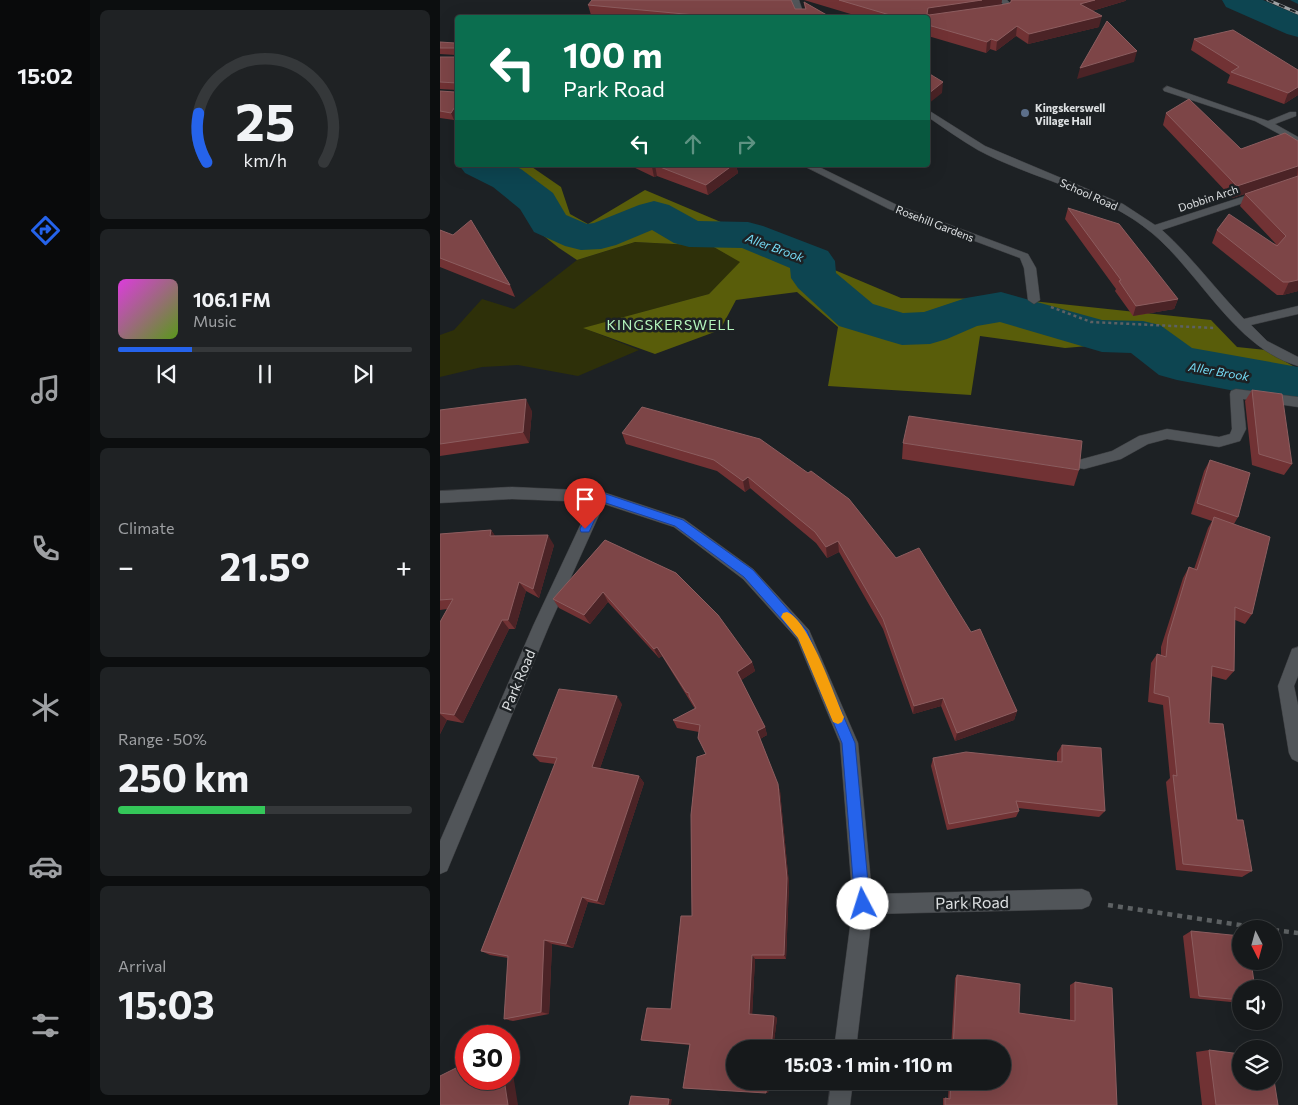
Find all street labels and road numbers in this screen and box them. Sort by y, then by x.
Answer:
street label: School Road [1058,175,1120,213]
street label: Dobbin Arch [1176,182,1240,214]
street label: Rosehill Gardens [894,202,976,244]
street label: Park Road [498,647,538,713]
street label: Park Road [935,892,1009,912]

